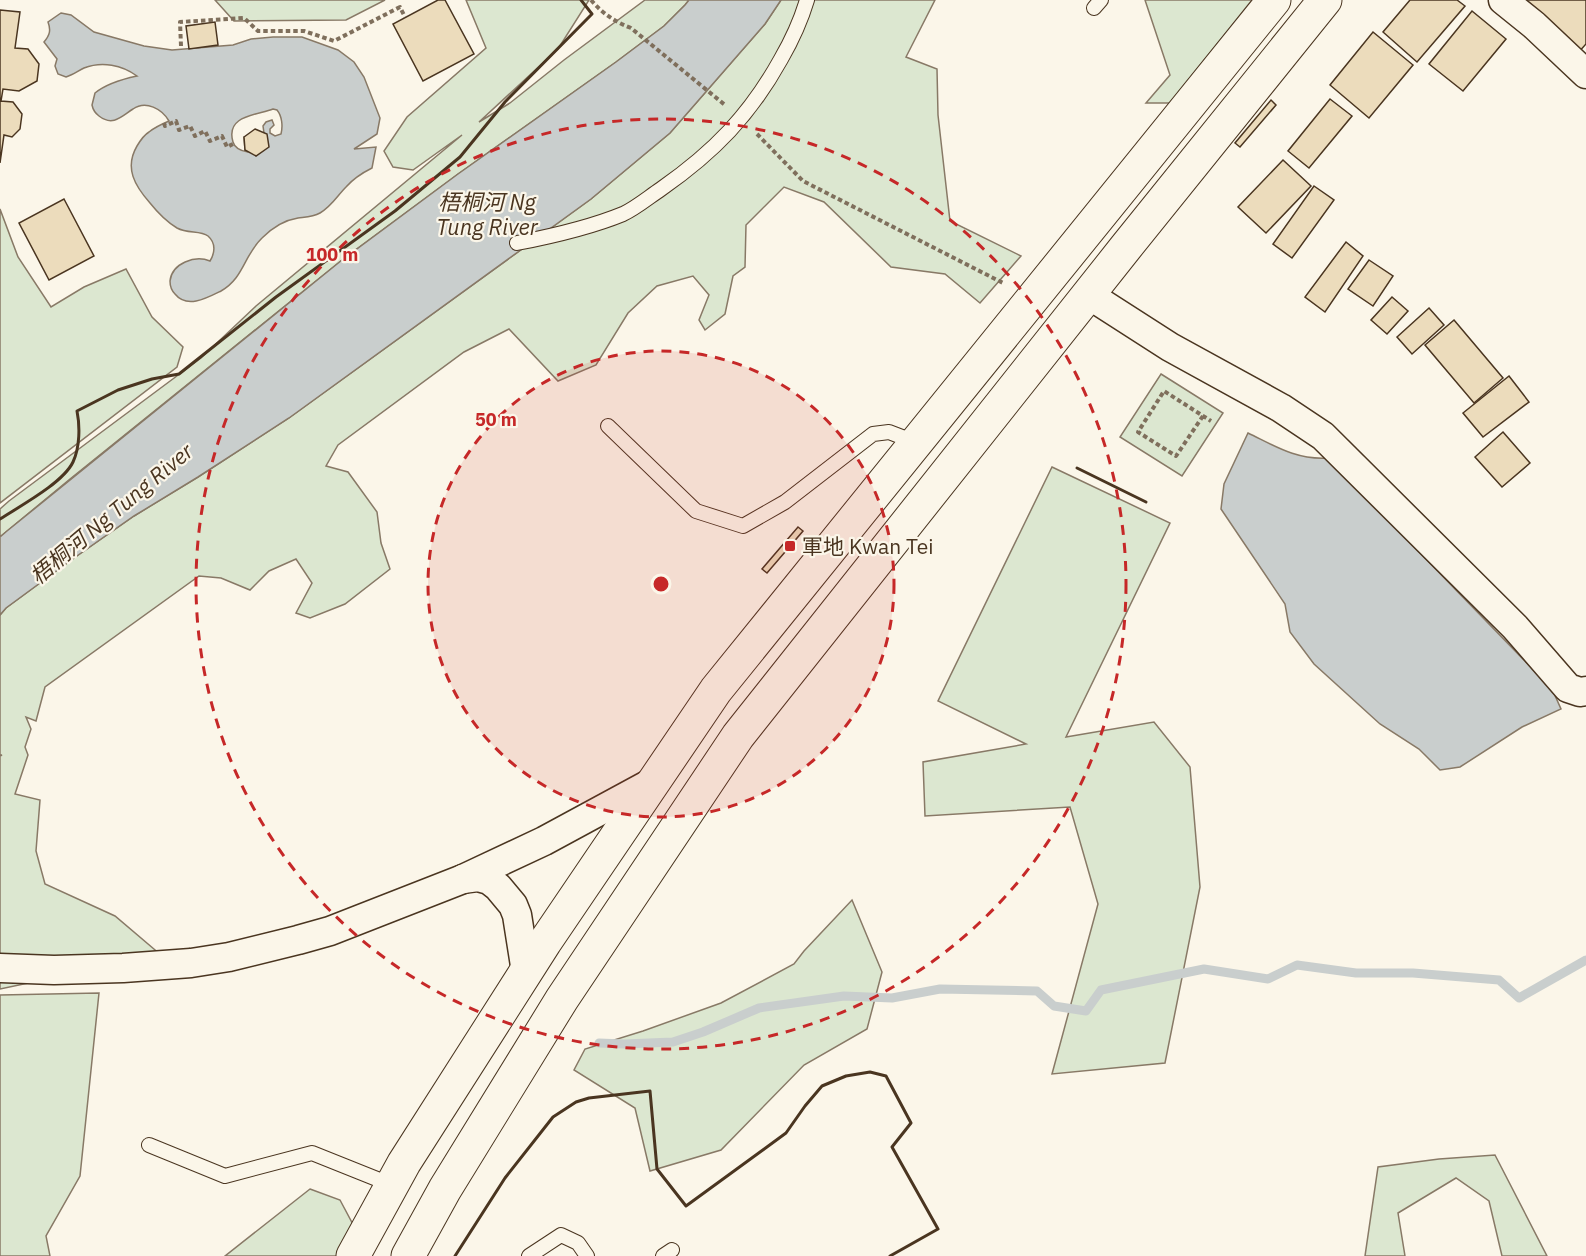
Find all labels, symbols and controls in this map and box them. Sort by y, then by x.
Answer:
water label: 梧桐河 Ng Tung River [436,187,539,241]
text: 100 m [306,243,358,266]
text: 50 m [475,408,517,431]
water label: 梧桐河 Ng Tung River [23,436,199,590]
place label: 軍地 Kwan Tei [802,532,934,560]
marker: 軍地 Kwan Tei [783,539,797,553]
centre of rings [651,574,671,594]

